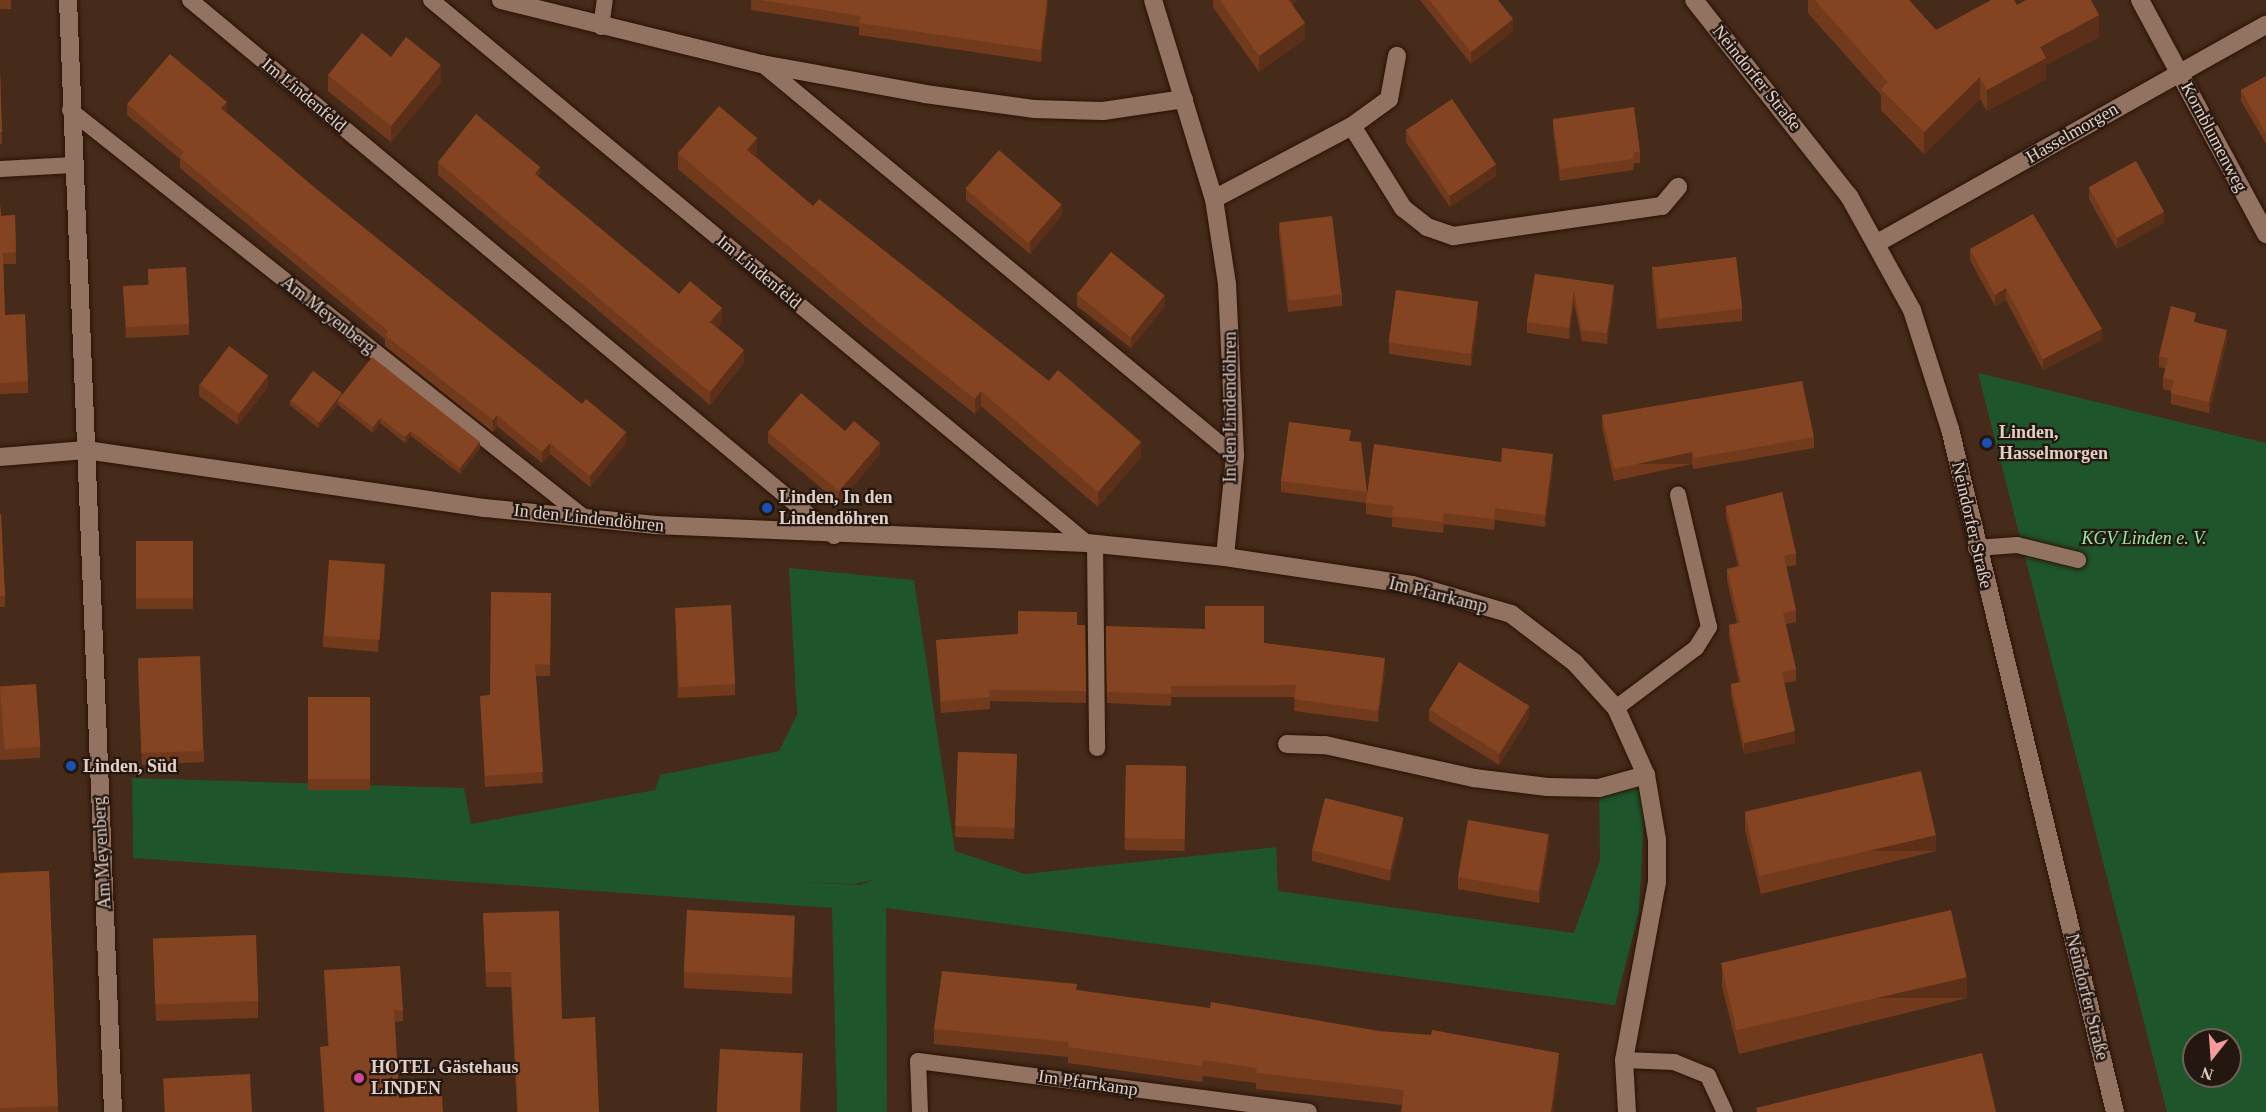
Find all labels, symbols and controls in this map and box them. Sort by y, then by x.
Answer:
street label: Neindorfer Straße [1708,21,1806,135]
street label: Im Lindenfeld [257,53,351,137]
street label: Kornblumenweg [2176,79,2252,195]
street label: Hasselmorgen [2022,98,2122,168]
street label: Im Lindenfeld [712,230,806,314]
street label: Am Meyenberg [277,272,379,358]
street label: In den Lindendöhren [1219,332,1241,482]
place label: Linden, Hasselmorgen [1999,422,2108,464]
marker: Linden, Hasselmorgen [1980,436,1994,450]
street label: Neindorfer Straße [1947,460,1997,590]
place label: Linden, In den Lindendöhren [779,487,893,530]
street label: In den Lindendöhren [513,499,665,537]
marker: Linden, In den Lindendöhren [760,501,774,515]
park label: KGV Linden e. V. [2081,527,2207,549]
street label: Im Pfarrkamp [1387,572,1489,618]
place label: Linden, Süd [83,755,177,777]
marker: Linden, Süd [64,759,78,773]
street label: Am Meyenberg [88,796,116,910]
street label: Neindorfer Straße [2061,932,2113,1062]
north arrow [2182,1028,2242,1088]
place label: HOTEL Gästehaus LINDEN [371,1057,520,1100]
text: N [2199,1064,2215,1084]
street label: Im Pfarrkamp [1037,1065,1139,1101]
marker: HOTEL Gästehaus LINDEN [352,1071,366,1085]

